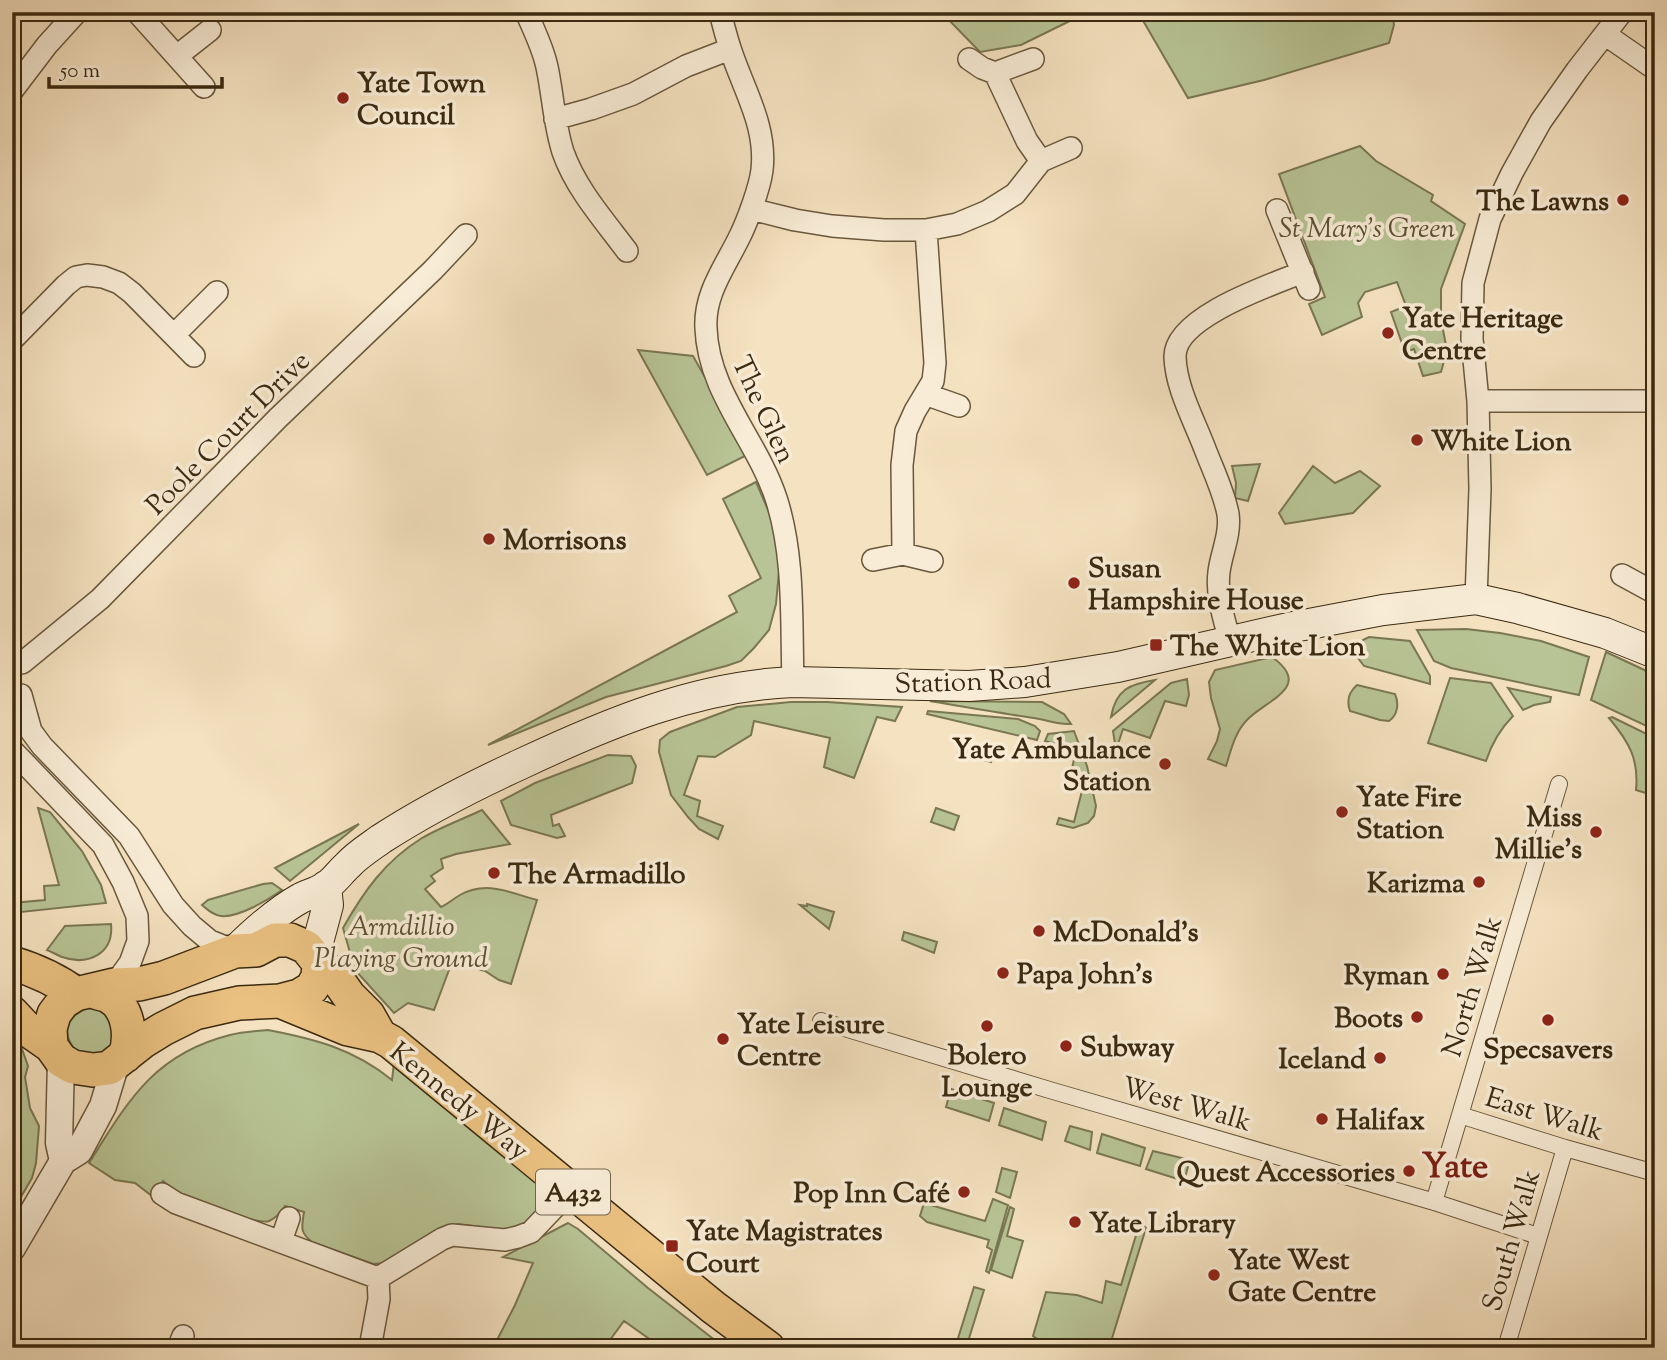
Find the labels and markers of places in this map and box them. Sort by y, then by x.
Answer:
place label: Yate Town Council [357,65,486,137]
marker: Yate Town Council [335,90,351,106]
place label: The Lawns [1476,183,1609,223]
marker: The Lawns [1615,192,1631,208]
place label: Yate Heritage Centre [1402,300,1563,372]
marker: Yate Heritage Centre [1380,325,1396,341]
place label: White Lion [1431,423,1572,463]
marker: White Lion [1409,432,1425,448]
place label: Morrisons [503,522,626,562]
marker: Morrisons [481,531,497,547]
place label: Susan Hampshire House [1088,550,1304,622]
marker: Susan Hampshire House [1066,575,1082,591]
place label: The White Lion [1170,628,1366,668]
marker: The White Lion [1148,637,1164,653]
place label: Yate Ambulance Station [952,731,1151,803]
marker: Yate Ambulance Station [1157,756,1173,772]
place label: Yate Fire Station [1356,779,1462,851]
place label: Miss Millie's [1495,799,1582,871]
marker: Yate Fire Station [1334,804,1350,820]
marker: Miss Millie's [1588,824,1604,840]
place label: The Armadillo [508,856,686,896]
marker: The Armadillo [486,865,502,881]
place label: Karizma [1367,865,1465,905]
marker: Karizma [1471,874,1487,890]
place label: McDonald's [1053,914,1199,954]
marker: McDonald's [1031,923,1047,939]
place label: Papa John's [1017,956,1152,996]
place label: Ryman [1344,957,1429,997]
marker: Papa John's [995,965,1011,981]
marker: Ryman [1435,966,1451,982]
place label: Boots [1334,1000,1403,1040]
place label: Yate Leisure Centre [737,1006,885,1078]
marker: Boots [1409,1009,1425,1025]
marker: Specsavers [1540,1012,1556,1028]
marker: Bolero Lounge [979,1018,995,1034]
place label: Subway [1080,1029,1175,1069]
marker: Yate Leisure Centre [715,1031,731,1047]
place label: Specsavers [1483,1031,1613,1071]
place label: Bolero Lounge [941,1037,1033,1109]
marker: Subway [1058,1038,1074,1054]
place label: Iceland [1278,1041,1366,1081]
marker: Iceland [1372,1050,1388,1066]
place label: Halifax [1336,1102,1425,1142]
marker: Halifax [1314,1111,1330,1127]
place label: Quest Accessories [1176,1154,1395,1194]
marker: Quest Accessories [1401,1163,1417,1179]
place label: Pop Inn Café [793,1175,950,1215]
marker: Pop Inn Café [956,1184,972,1200]
place label: Yate Library [1089,1205,1236,1245]
place label: Yate Magistrates Court [686,1213,882,1285]
marker: Yate Library [1067,1214,1083,1230]
marker: Yate Magistrates Court [664,1238,680,1254]
place label: Yate West Gate Centre [1228,1242,1376,1314]
marker: Yate West Gate Centre [1206,1267,1222,1283]

